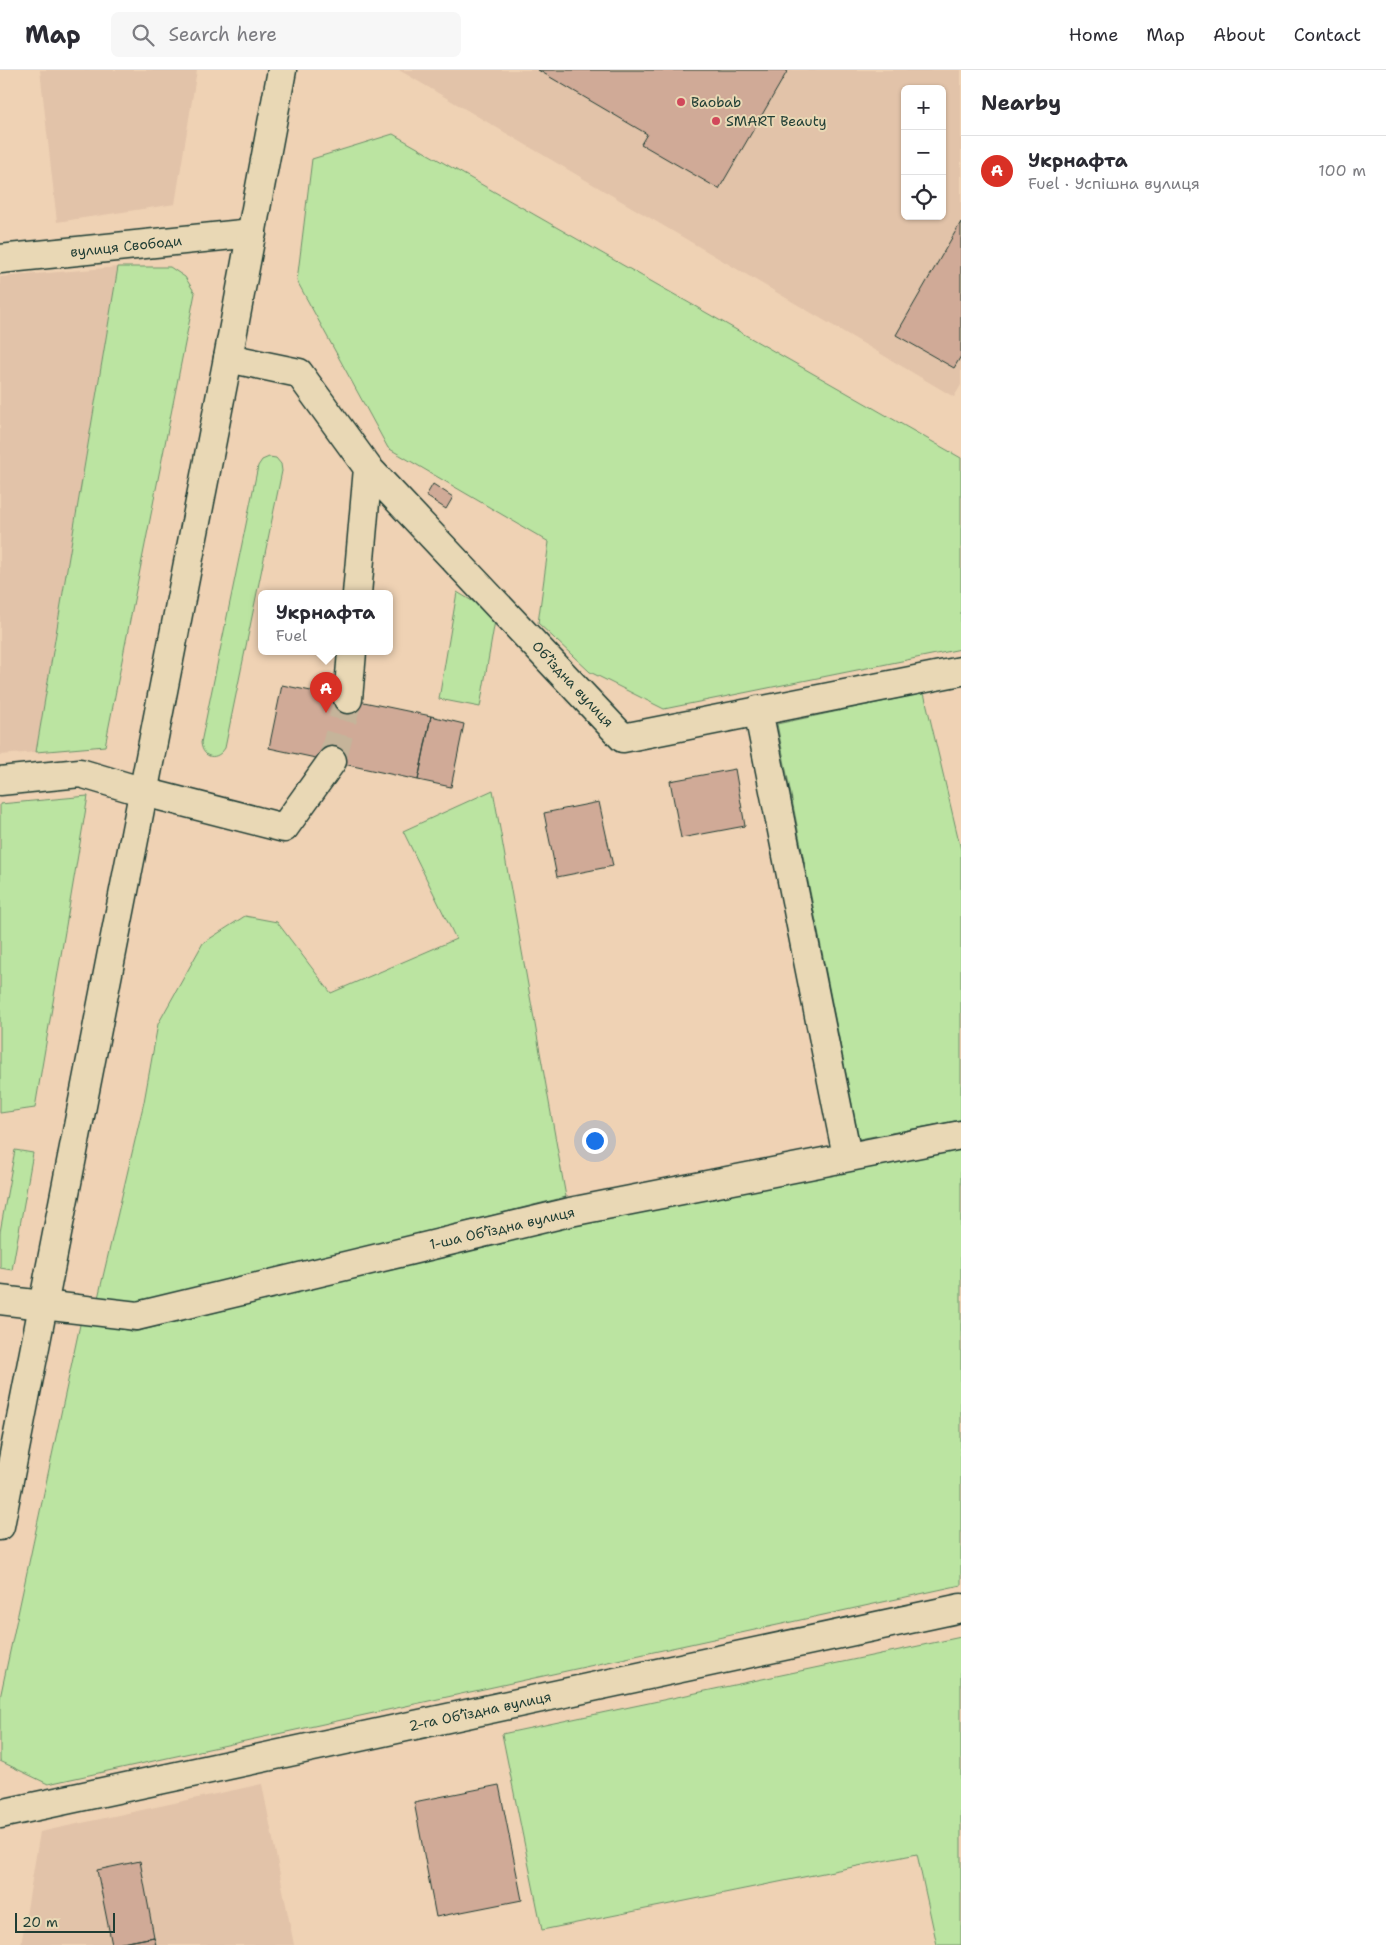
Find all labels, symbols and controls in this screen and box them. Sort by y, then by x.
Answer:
search box [111,12,461,57]
text: Map [25,19,81,51]
icon: search [129,21,157,49]
text: Search here [169,22,277,47]
text: Home [1069,23,1118,47]
text: Map [1146,23,1185,47]
text: About [1213,23,1266,47]
text: Contact [1294,23,1361,47]
map controls [901,85,946,220]
button: + [901,85,946,130]
text: Nearby [981,89,1061,117]
place label: Baobab [691,93,741,111]
marker: Baobab [675,96,687,108]
place label: SMART Beauty [726,112,827,130]
marker: SMART Beauty [710,115,722,127]
button: − [901,130,946,175]
text: Укрнафта [1028,148,1128,173]
text: A [991,160,1003,181]
text: 100 m [1318,160,1366,181]
text: Fuel · Успішна вулиця [1028,173,1200,194]
button: locate [901,175,946,220]
street label: вулиця Свободи [69,231,183,261]
popup [258,590,393,655]
text: Укрнафта [276,600,375,625]
text: Fuel [276,625,307,646]
street label: Обʼїздна вулиця [528,637,618,731]
pin: A [310,672,342,713]
your location [582,1128,608,1154]
street label: 1-ша Обʼїздна вулиця [428,1203,576,1253]
street label: 2-га Обʼїздна вулиця [407,1687,553,1735]
scale bar [15,1910,115,1933]
text: 20 m [22,1913,58,1931]

